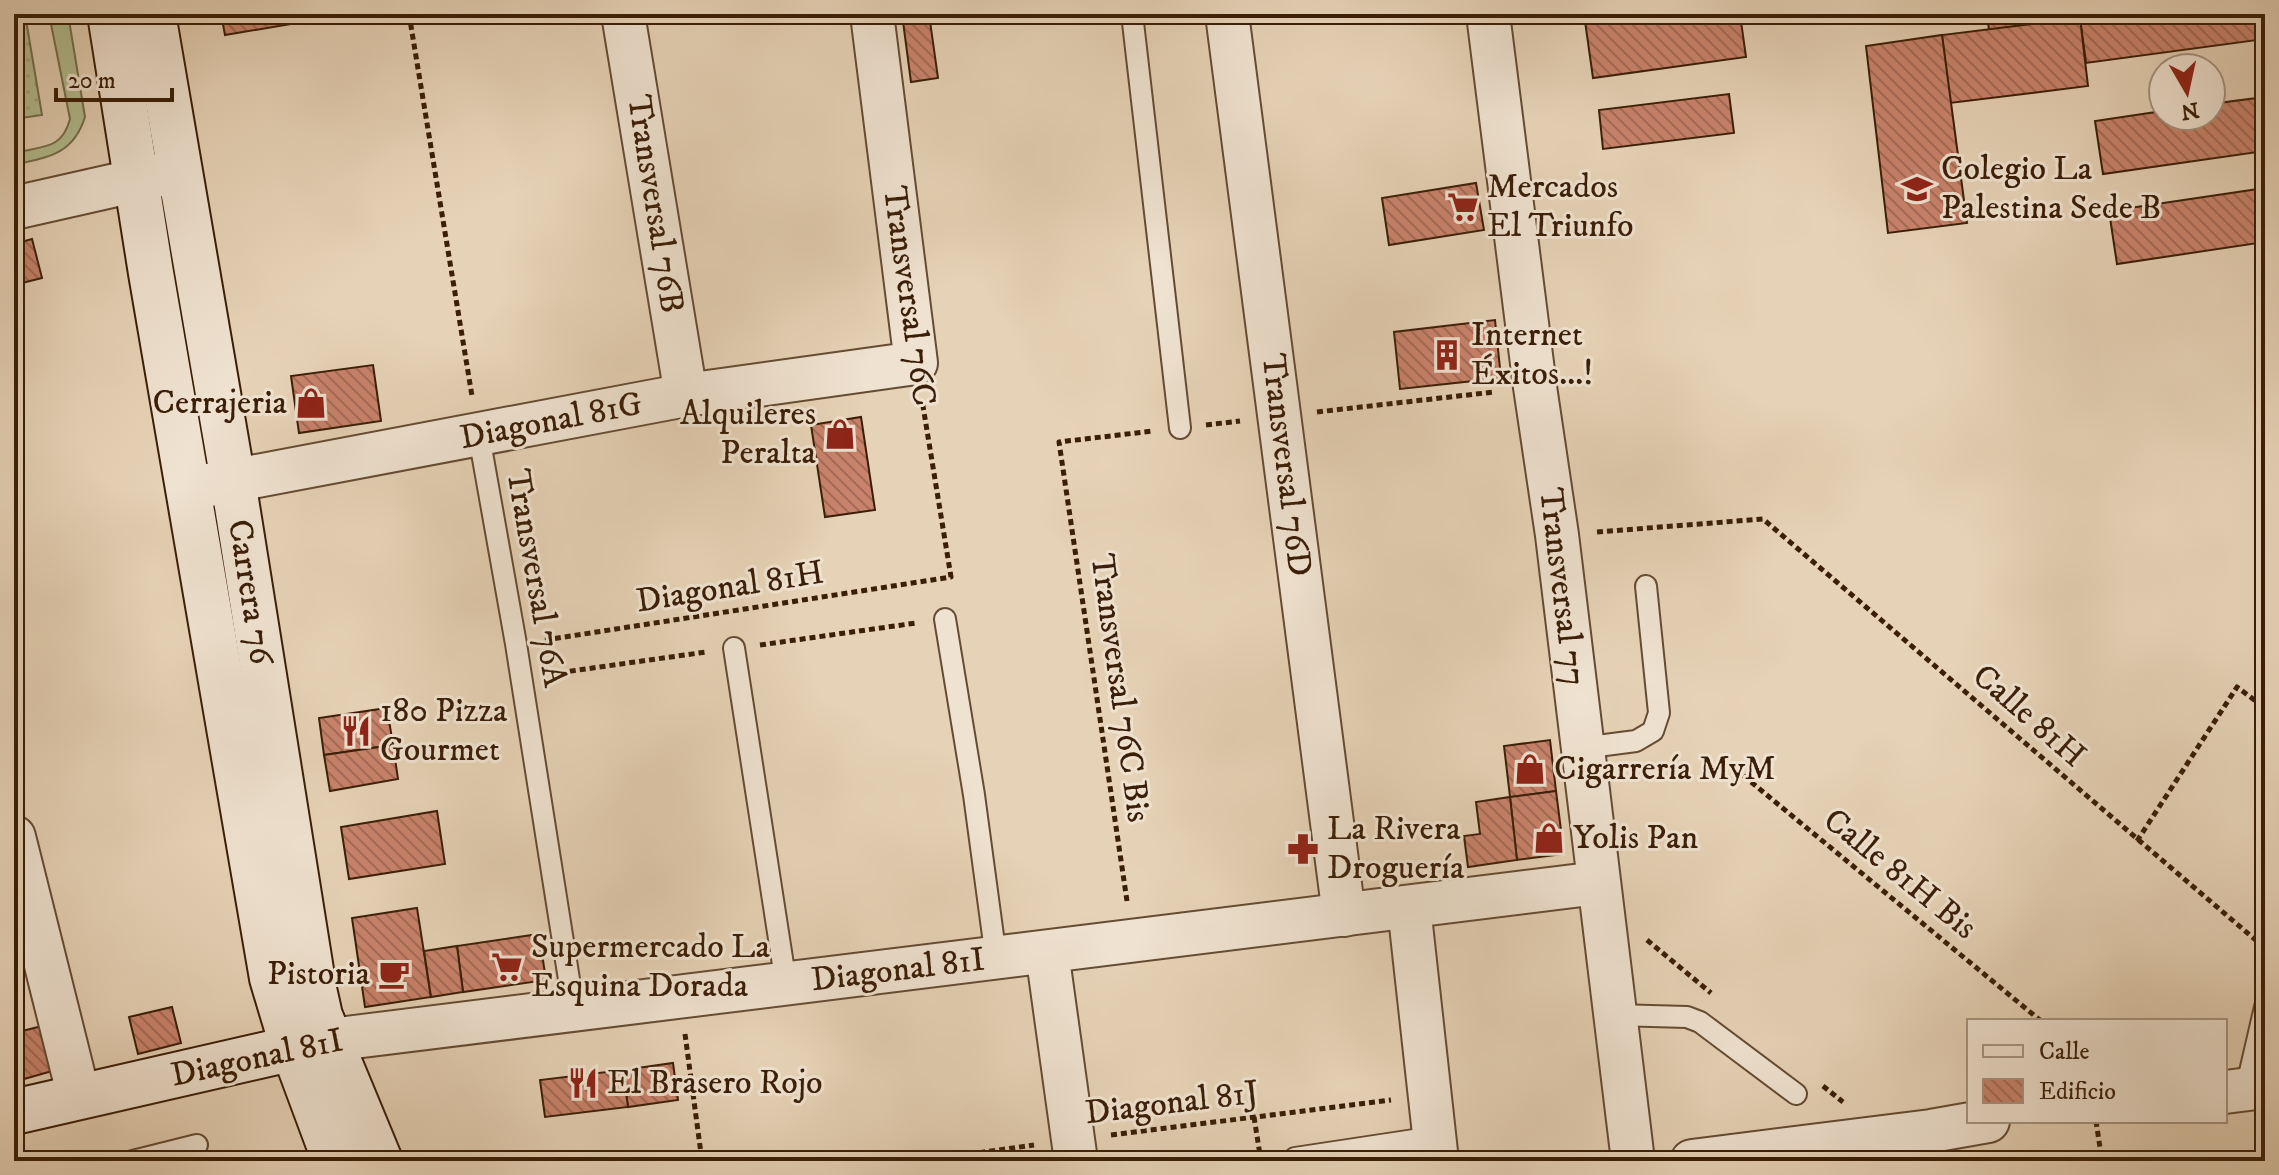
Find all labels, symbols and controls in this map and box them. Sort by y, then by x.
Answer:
scale bar [56,52,172,102]
north arrow [2147,52,2227,132]
text: 20 m [68,66,116,96]
street label: Transversal 76B [617,92,693,316]
text: N [2179,96,2201,125]
place label: Colegio La Palestina Sede B [1941,148,2162,229]
place label: Mercados El Triunfo [1487,166,1634,247]
school or university icon: Colegio La Palestina Sede B [1900,172,1934,206]
street label: Transversal 76C [873,183,945,409]
supermarket icon: Mercados El Triunfo [1446,190,1480,224]
place label: Internet Éxitos...! [1471,314,1593,395]
building icon: Internet Éxitos...! [1430,338,1464,372]
street label: Transversal 76D [1251,351,1321,579]
place label: Cerrajeria [152,382,288,424]
street label: Diagonal 81G [456,383,646,459]
shop icon: Cerrajeria [294,386,328,420]
place label: Alquileres Peralta [680,393,817,474]
shop icon: Alquileres Peralta [823,417,857,451]
street label: Transversal 76A [496,466,576,691]
street label: Transversal 77 [1529,486,1595,688]
street label: Carrera 76 [218,516,282,669]
street label: Diagonal 81H [633,551,827,623]
street label: Transversal 76C Bis [1080,551,1160,825]
street label: Calle 81H [1964,655,2094,777]
place label: 180 Pizza Gourmet [380,690,508,771]
restaurant icon: 180 Pizza Gourmet [339,714,373,748]
place label: Cigarrería MyM [1554,748,1776,790]
shop icon: Cigarrería MyM [1513,752,1547,786]
street label: Calle 81H Bis [1815,799,1985,949]
place label: La Rivera Droguería [1327,808,1465,889]
place label: Yolis Pan [1573,817,1698,859]
shop icon: Yolis Pan [1532,821,1566,855]
pharmacy icon: La Rivera Droguería [1286,832,1320,866]
place label: Supermercado La Esquina Dorada [531,926,770,1007]
street label: Diagonal 81I [809,939,987,1001]
supermarket icon: Supermercado La Esquina Dorada [490,950,524,984]
place label: Pistoria [267,953,371,995]
cafe icon: Pistoria [377,957,411,991]
street label: Diagonal 81I [167,1019,347,1097]
legend [1967,1019,2227,1123]
text: Calle [2039,1037,2089,1067]
place label: El Brasero Rojo [607,1062,823,1104]
restaurant icon: El Brasero Rojo [566,1066,600,1100]
street label: Diagonal 81J [1083,1072,1261,1134]
text: Edificio [2039,1077,2116,1107]

